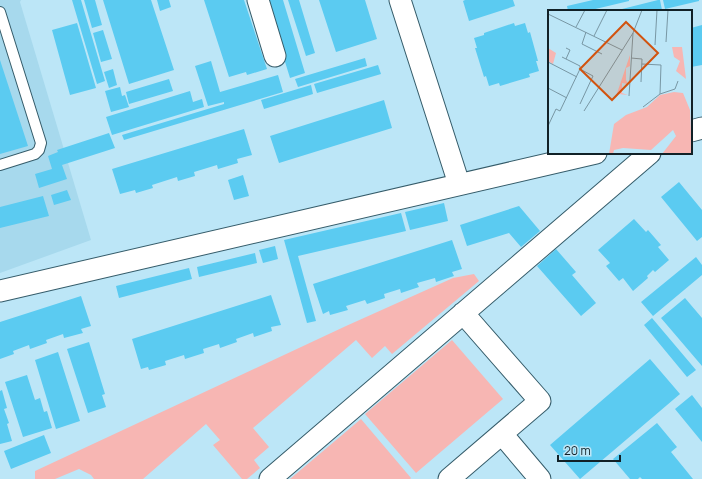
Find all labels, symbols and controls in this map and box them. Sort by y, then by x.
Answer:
inset map [548,10,692,154]
scale bar [558,437,620,463]
text: 20 m [564,442,591,459]

